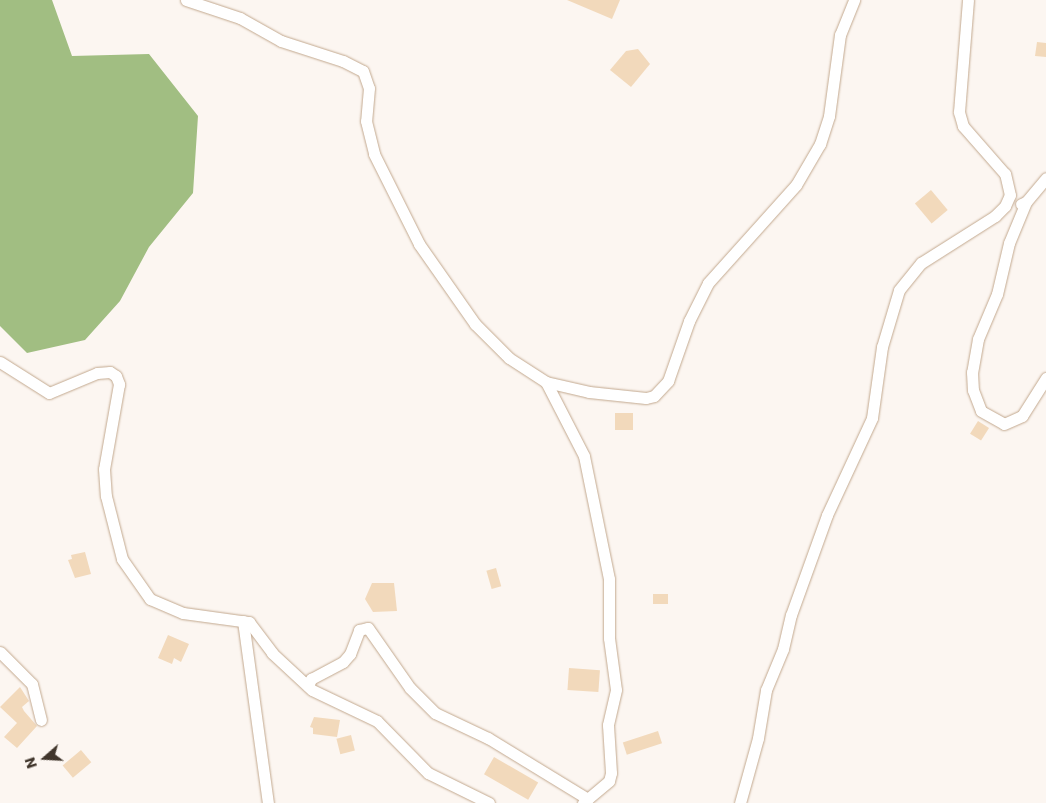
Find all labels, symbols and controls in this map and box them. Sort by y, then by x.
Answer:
north arrow [20,733,70,783]
text: N [20,755,42,771]

